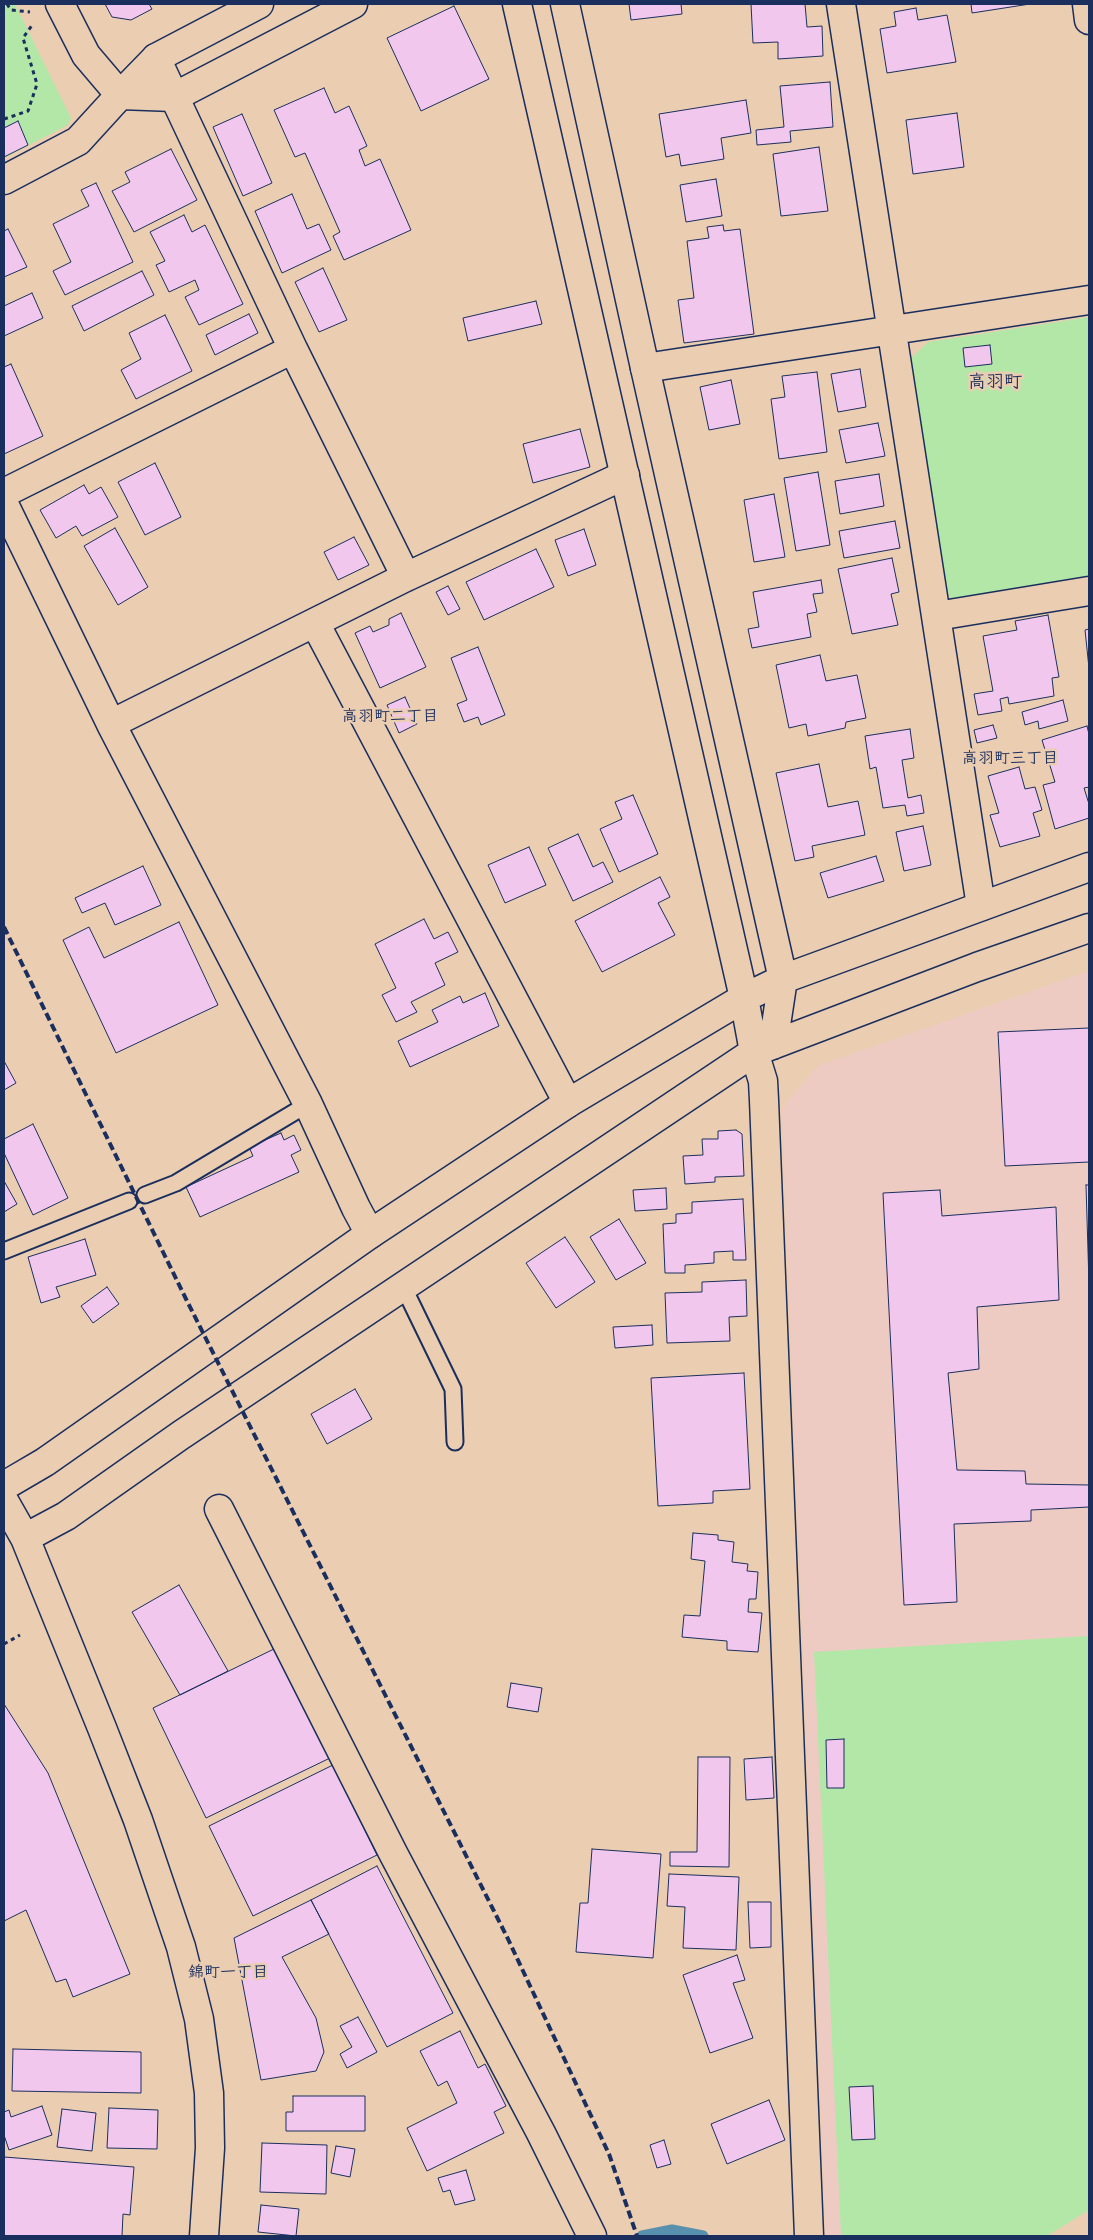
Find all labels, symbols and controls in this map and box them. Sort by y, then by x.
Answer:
district label: 高羽町 [968,373,1022,395]
district label: 高羽町二丁目 [342,708,438,728]
district label: 高羽町三丁目 [962,750,1058,770]
district label: 錦町一丁目 [188,1964,268,1984]

